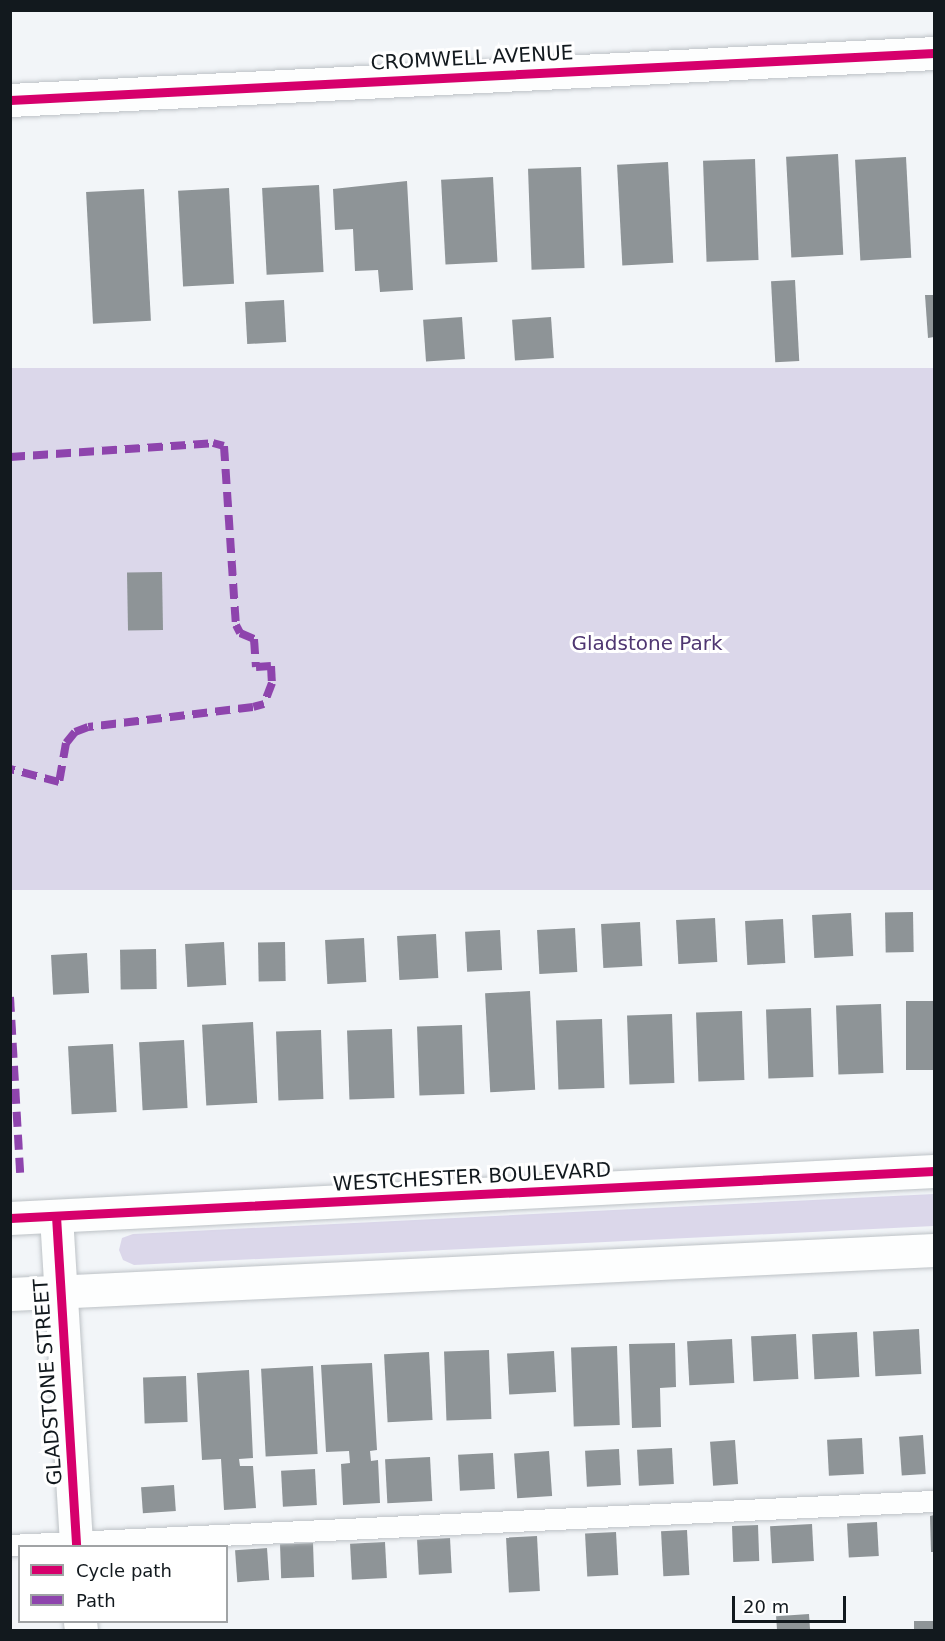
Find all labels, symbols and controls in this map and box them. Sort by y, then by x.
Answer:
street label: CROMWELL AVENUE [370,41,574,75]
park label: Gladstone Park [571,631,723,655]
street label: WESTCHESTER BOULEVARD [332,1158,612,1196]
street label: GLADSTONE STREET [29,1278,67,1486]
legend [18,1545,228,1623]
text: Cycle path [76,1560,172,1581]
scale bar [735,1584,849,1622]
text: Path [76,1590,116,1611]
text: 20 m [743,1596,789,1617]

